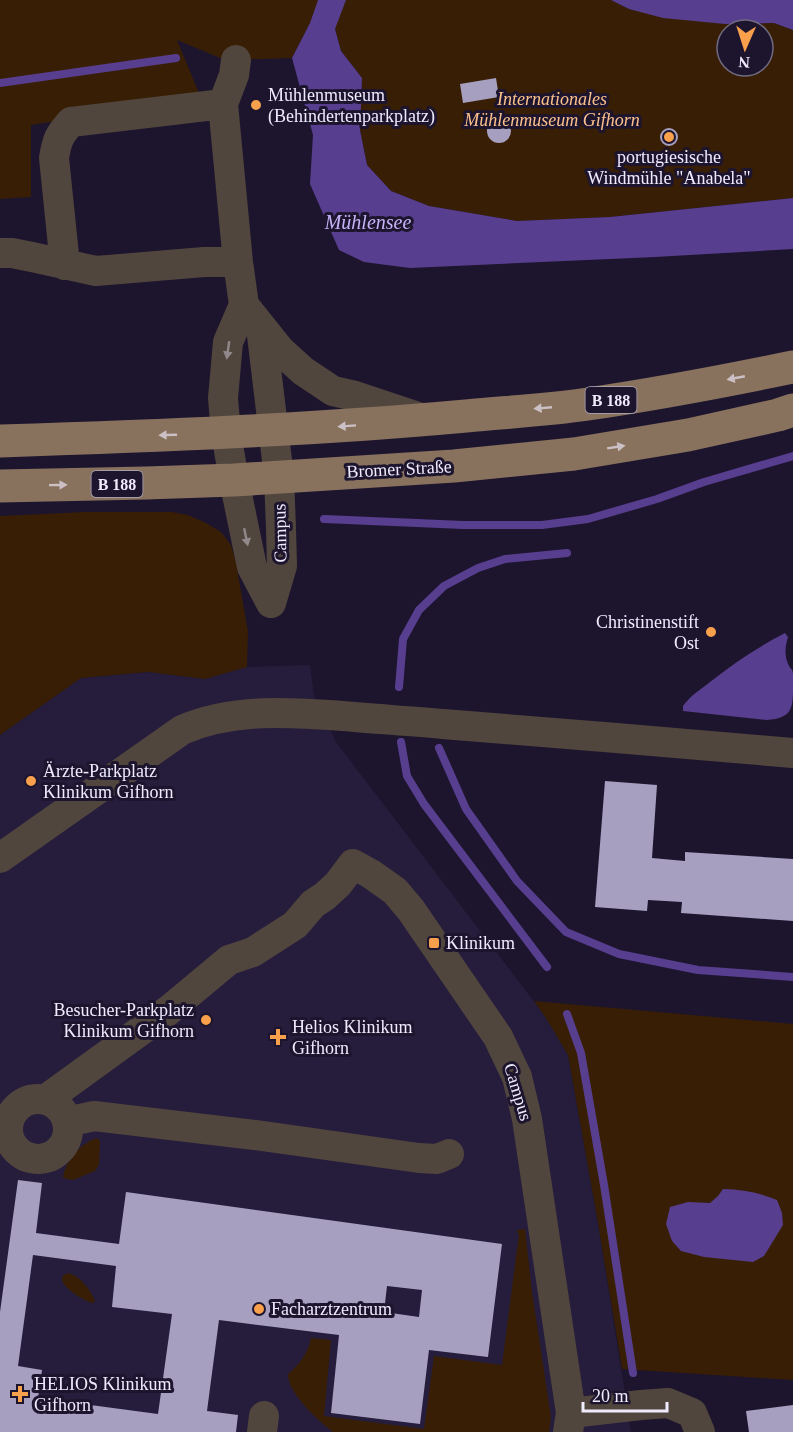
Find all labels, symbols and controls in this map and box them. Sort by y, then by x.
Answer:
north arrow [715,18,775,78]
text: N [738,54,750,71]
place label: Mühlenmuseum (Behindertenparkplatz) [268,85,435,127]
park label: Internationales Mühlenmuseum Gifhorn [463,89,640,130]
marker: Mühlenmuseum (Behindertenparkplatz) [249,98,263,112]
marker: portugiesische Windmühle "Anabela" [662,130,676,144]
place label: portugiesische Windmühle "Anabela" [587,147,751,188]
water label: Mühlensee [324,211,411,233]
one-way arrow [223,341,232,360]
one-way arrow [726,374,745,383]
road number: B 188 [586,387,636,413]
one-way arrow [534,403,553,413]
one-way arrow [337,421,356,430]
one-way arrow [158,430,177,440]
one-way arrow [607,442,626,451]
street label: Bromer Straße [346,456,452,482]
road number: B 188 [92,471,142,497]
one-way arrow [49,480,68,490]
street label: Campus [269,503,291,563]
one-way arrow [242,528,251,547]
place label: Christinenstift Ost [596,612,699,653]
marker: Christinenstift Ost [704,625,718,639]
place label: Ärzte-Parkplatz Klinikum Gifhorn [43,761,174,802]
marker: Ärzte-Parkplatz Klinikum Gifhorn [24,774,38,788]
place label: Klinikum [446,933,515,953]
marker: Klinikum [427,936,441,950]
place label: Besucher-Parkplatz Klinikum Gifhorn [53,1000,194,1041]
marker: Besucher-Parkplatz Klinikum Gifhorn [199,1013,213,1027]
place label: Helios Klinikum Gifhorn [292,1017,413,1058]
marker: Helios Klinikum Gifhorn [269,1028,287,1046]
street label: Campus [500,1061,536,1123]
place label: Facharztzentrum [271,1299,392,1319]
marker: Facharztzentrum [252,1302,266,1316]
place label: HELIOS Klinikum Gifhorn [34,1374,172,1415]
scale bar [583,1375,667,1413]
marker: HELIOS Klinikum Gifhorn [11,1385,29,1403]
text: 20 m [592,1386,629,1406]

